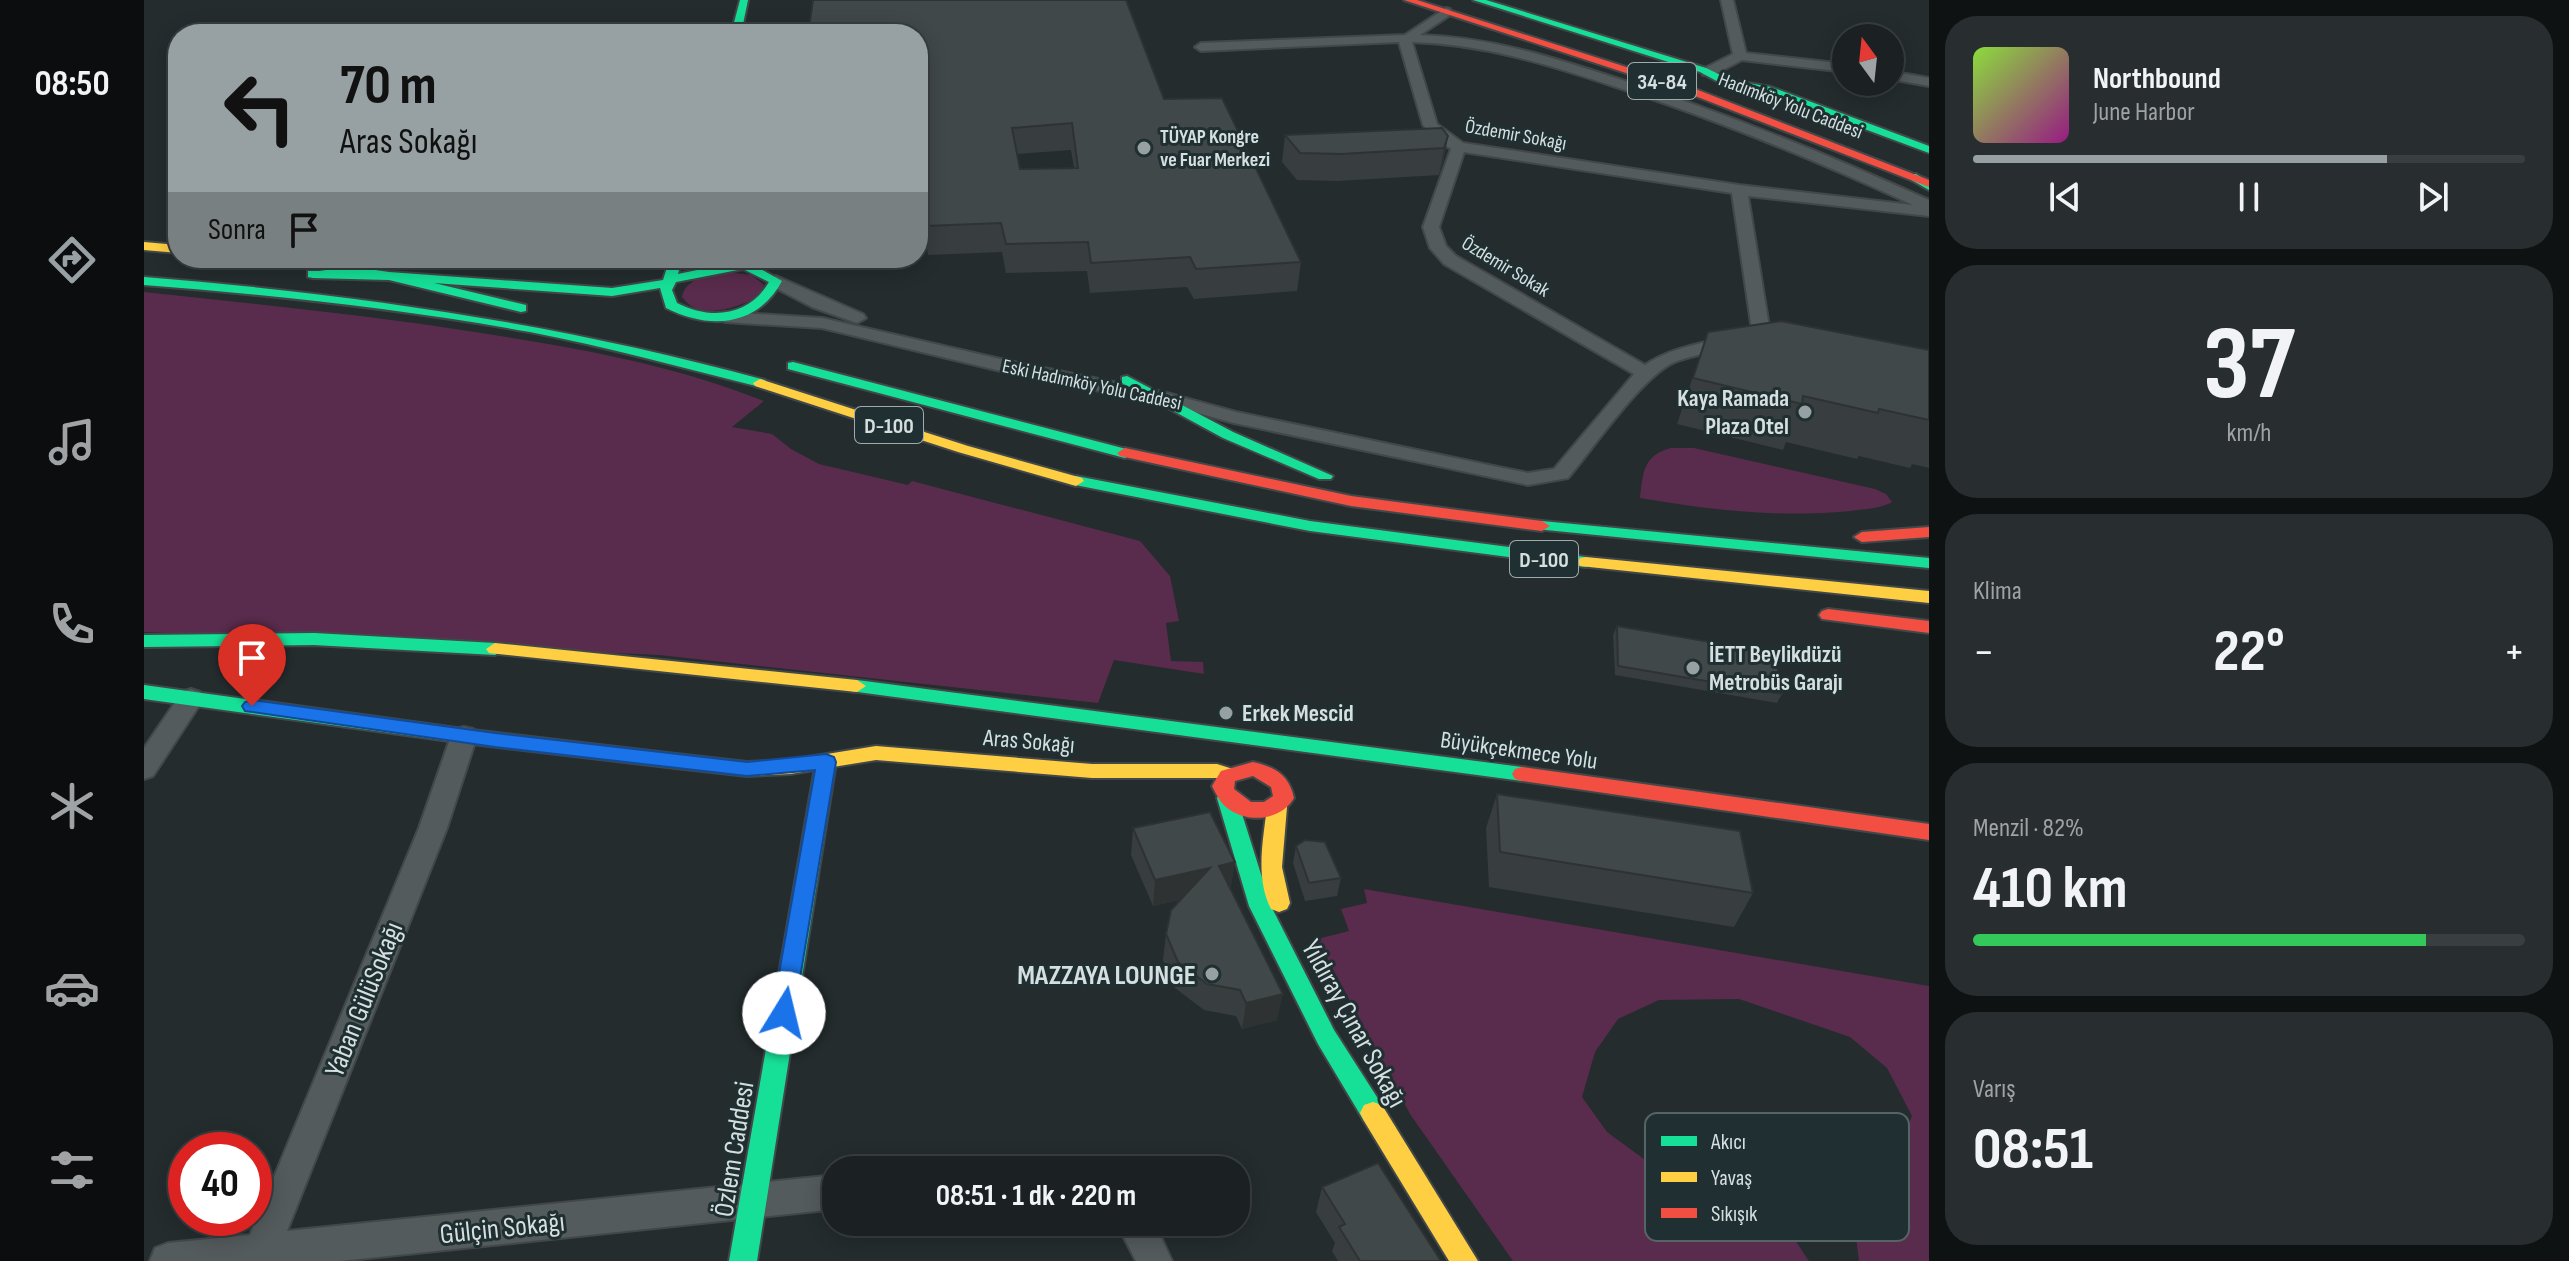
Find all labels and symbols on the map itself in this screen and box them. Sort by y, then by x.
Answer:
north arrow [1832,24,1904,96]
road number: 34-84 [1628,63,1696,99]
street label: Hadımköy Yolu Caddesi [1715,67,1866,144]
street label: Özdemir Sokağı [1463,114,1568,156]
place label: TÜYAP Kongre ve Fuar Merkezi [1160,125,1270,172]
marker: TÜYAP Kongre ve Fuar Merkezi [1135,139,1153,157]
street label: Özdemir Sokak [1457,231,1554,303]
street label: Eski Hadımköy Yolu Caddesi [1000,354,1184,416]
place label: Kaya Ramada Plaza Otel [1677,384,1789,441]
marker: Kaya Ramada Plaza Otel [1796,403,1814,421]
road number: D-100 [855,407,923,443]
road number: D-100 [1510,541,1578,577]
pin [218,624,286,706]
place label: İETT Beylikdüzü Metrobüs Garajı [1709,640,1843,697]
marker: İETT Beylikdüzü Metrobüs Garajı [1684,659,1702,677]
place label: Erkek Mescid [1242,699,1354,728]
marker: Erkek Mescid [1217,704,1235,722]
street label: Aras Sokağı [981,723,1076,760]
street label: Büyükçekmece Yolu [1438,725,1599,776]
street label: Yaban GülüSokağı [318,917,410,1082]
street label: Yıldıray Çınar Sokağı [1294,934,1413,1113]
place label: MAZZAYA LOUNGE [1017,959,1196,992]
marker: MAZZAYA LOUNGE [1203,965,1221,983]
position arrow [742,971,826,1055]
street label: Özlem Caddesi [708,1079,761,1219]
legend [1645,1113,1909,1241]
text: Akıcı [1710,1129,1746,1156]
speed limit sign: 40 [168,1132,272,1236]
text: Yavaş [1711,1165,1752,1192]
text: Sıkışık [1711,1201,1758,1228]
street label: Gülçin Sokağı [438,1206,566,1251]

